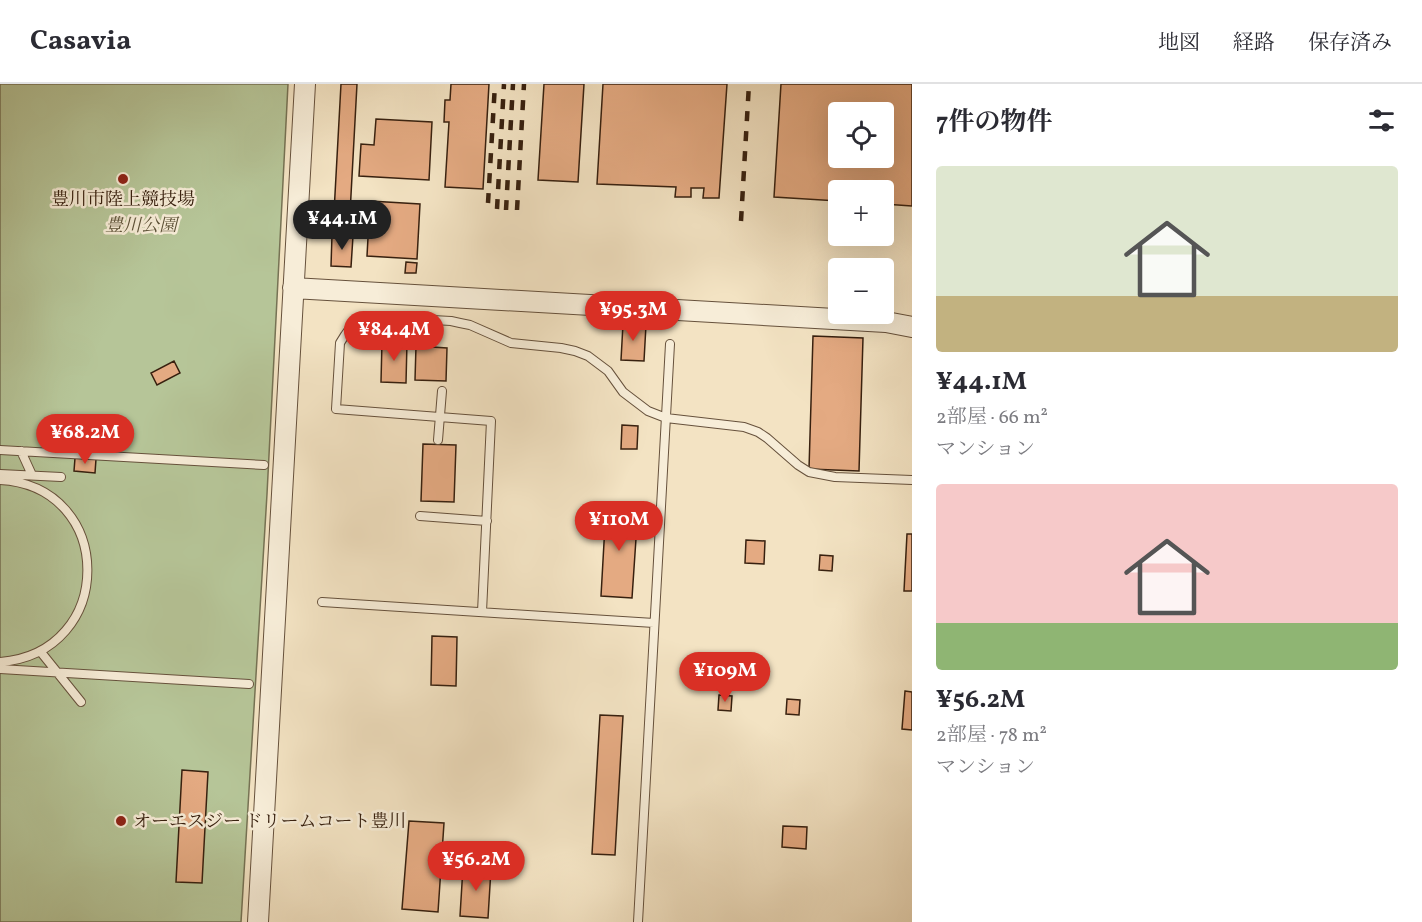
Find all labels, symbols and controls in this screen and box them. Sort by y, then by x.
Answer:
text: Casavia [30,22,131,61]
text: 地図 [1158,29,1200,58]
text: 経路 [1233,29,1275,58]
text: 保存済み [1308,29,1392,58]
map controls [828,102,894,324]
button: locate [828,102,894,168]
icon: filters [1365,104,1398,137]
text: 7件の物件 [936,105,1052,141]
marker: 豊川市陸上競技場 [116,172,130,186]
button: + [828,180,894,246]
place label: 豊川市陸上競技場 [51,188,195,213]
pin: ¥44.1M [293,200,391,251]
text: ¥44.1M [307,205,377,233]
icon: home [1113,205,1221,313]
park label: 豊川公園 [105,214,180,239]
button: − [828,258,894,324]
pin: ¥95.3M [584,291,682,342]
text: ¥95.3M [599,296,667,324]
pin: ¥84.4M [345,311,443,362]
text: ¥84.4M [358,316,430,344]
text: ¥44.1M [936,364,1027,400]
text: 2部屋 · 66 m² [936,404,1048,432]
pin: ¥68.2M [36,414,134,465]
text: ¥68.2M [50,419,120,447]
text: マンション [936,436,1035,464]
pin: ¥110M [577,501,661,552]
text: ¥110M [589,506,649,534]
icon: home [1113,523,1221,631]
pin: ¥109M [683,652,767,703]
text: ¥109M [693,657,757,685]
text: ¥56.2M [936,682,1025,718]
text: 2部屋 · 78 m² [936,722,1047,750]
text: マンション [936,754,1035,782]
place label: オーエスジー ドリームコート豊川 [133,810,407,835]
marker: オーエスジー ドリームコート豊川 [114,814,128,828]
pin: ¥56.2M [427,841,525,892]
text: ¥56.2M [442,846,510,874]

